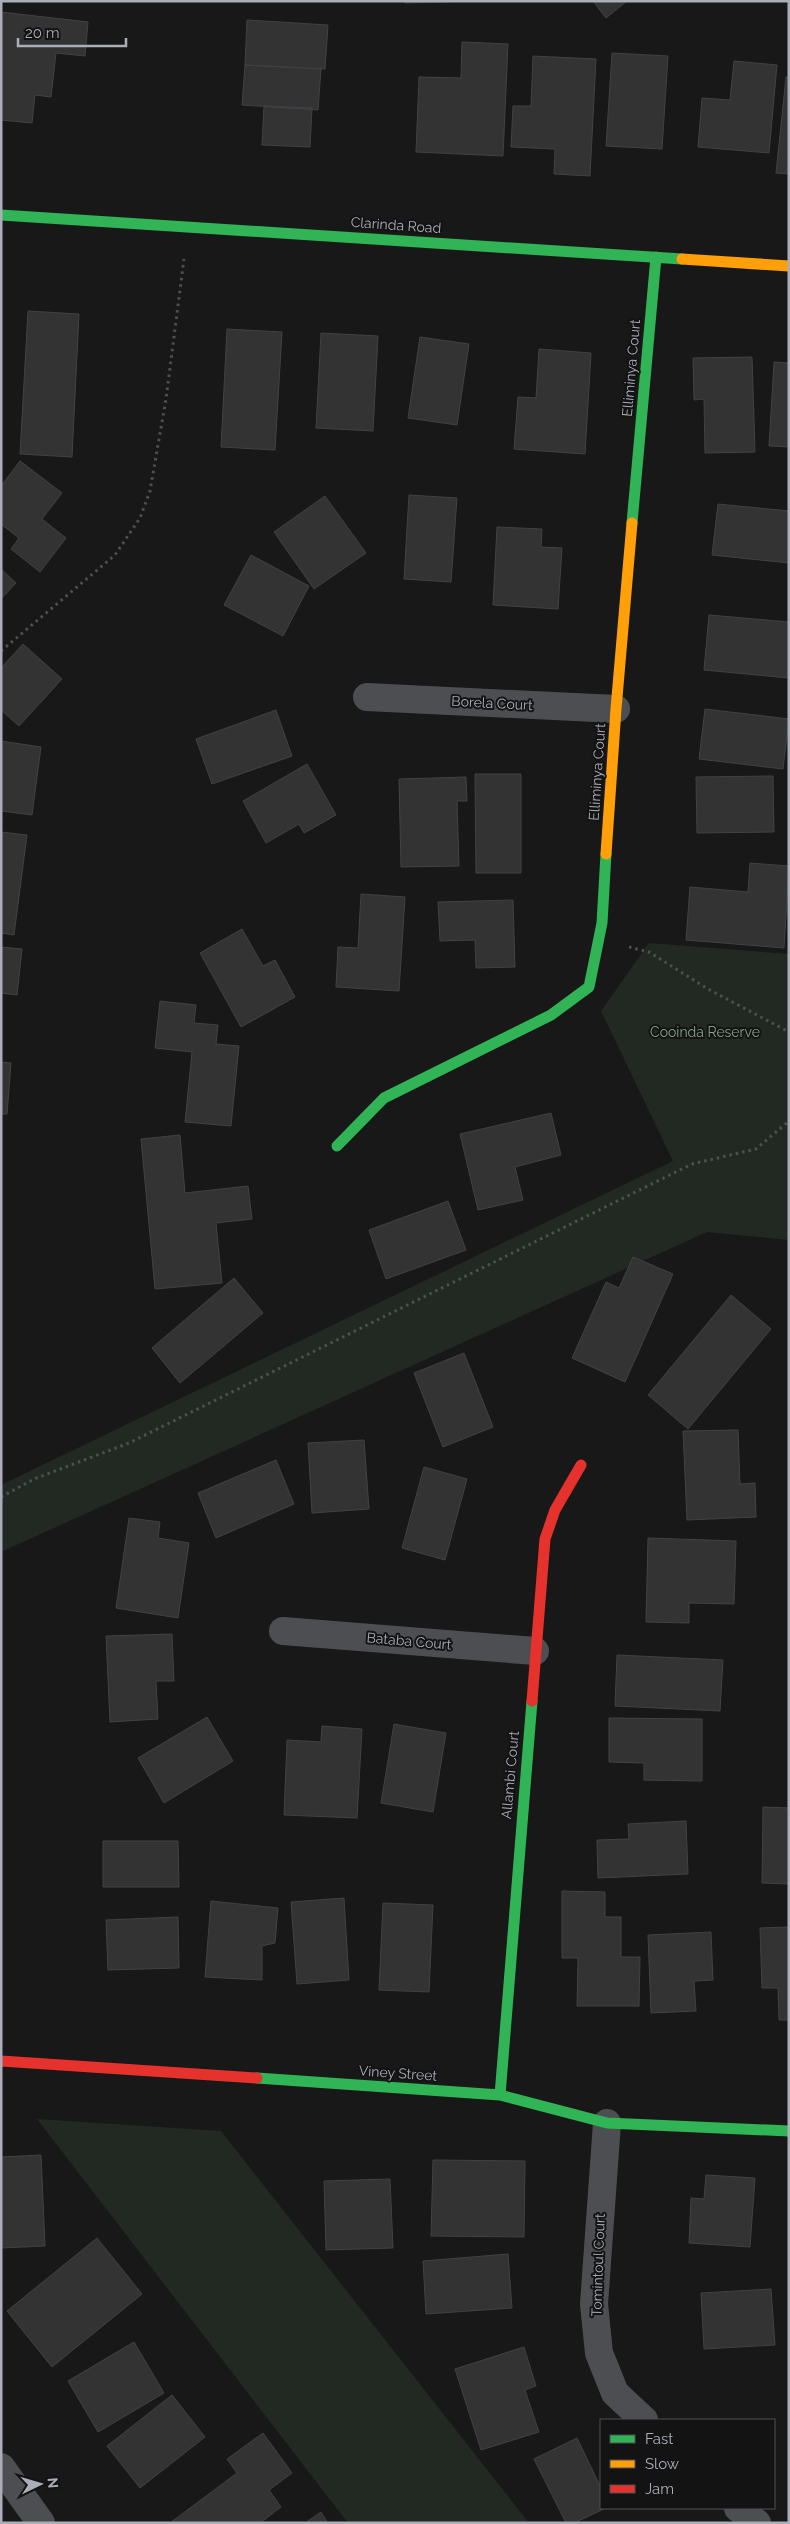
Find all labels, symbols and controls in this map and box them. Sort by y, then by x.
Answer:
scale bar [18,15,125,47]
text: 20 m [25,24,60,42]
street label: Clarinda Road [350,214,442,236]
street label: Elliminya Court [619,318,643,417]
street label: Borela Court [451,693,533,713]
street label: Elliminya Court [586,722,608,821]
park label: Cooinda Reserve [650,1024,760,1040]
street label: Bataba Court [366,1629,452,1653]
street label: Allambi Court [498,1730,522,1820]
street label: Viney Street [358,2062,438,2084]
street label: Tomintoul Court [588,2213,608,2317]
legend [600,2419,775,2509]
text: Fast [645,2430,673,2448]
text: Slow [645,2455,679,2473]
north arrow [15,2459,65,2509]
text: N [45,2477,61,2489]
text: Jam [645,2480,674,2498]

